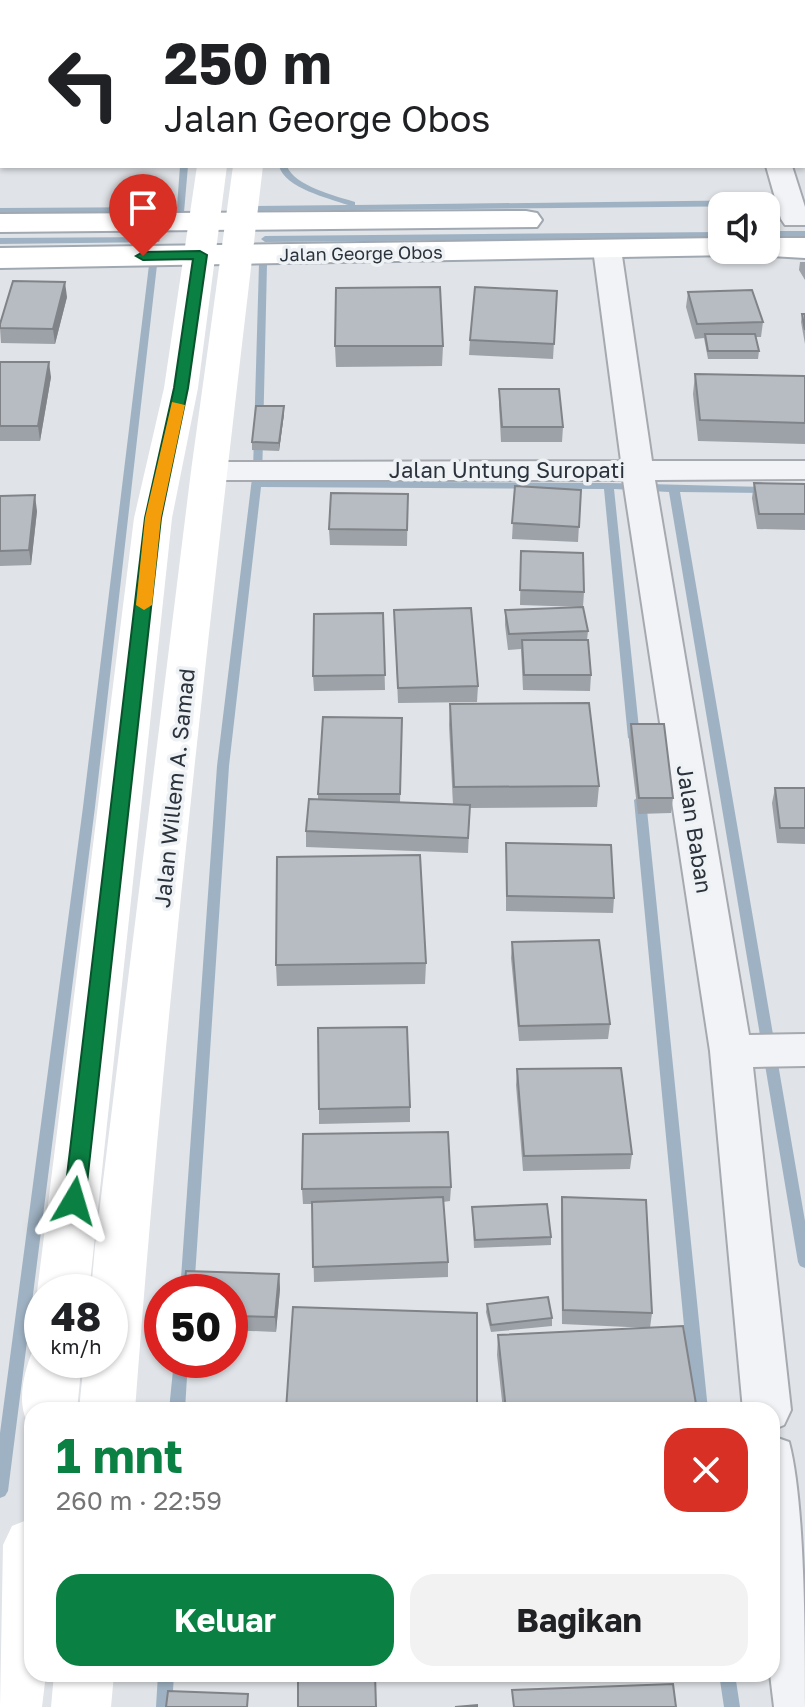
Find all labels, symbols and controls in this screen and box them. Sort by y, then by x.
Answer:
text: 250 m [164,29,332,96]
icon: left [32,32,136,136]
text: Jalan George Obos [164,97,490,140]
pin [109,174,177,256]
icon: arrive [121,186,165,230]
map controls [708,192,780,264]
button: sound [708,192,780,264]
street label: Jalan George Obos [279,241,443,265]
street label: Jalan Untung Suropati [389,456,625,483]
street label: Jalan Willem A. Samad [148,667,200,909]
street label: Jalan Baban [672,763,718,895]
position arrow [32,1159,116,1243]
speed limit sign: 50 [144,1274,248,1378]
text: 48 [51,1292,101,1340]
text: km/h [51,1334,101,1358]
text: 1 mnt [56,1426,183,1484]
button: close [664,1428,748,1512]
text: 260 m · 22:59 [56,1485,222,1516]
button: Keluar [56,1574,394,1666]
button: Bagikan [410,1574,748,1666]

